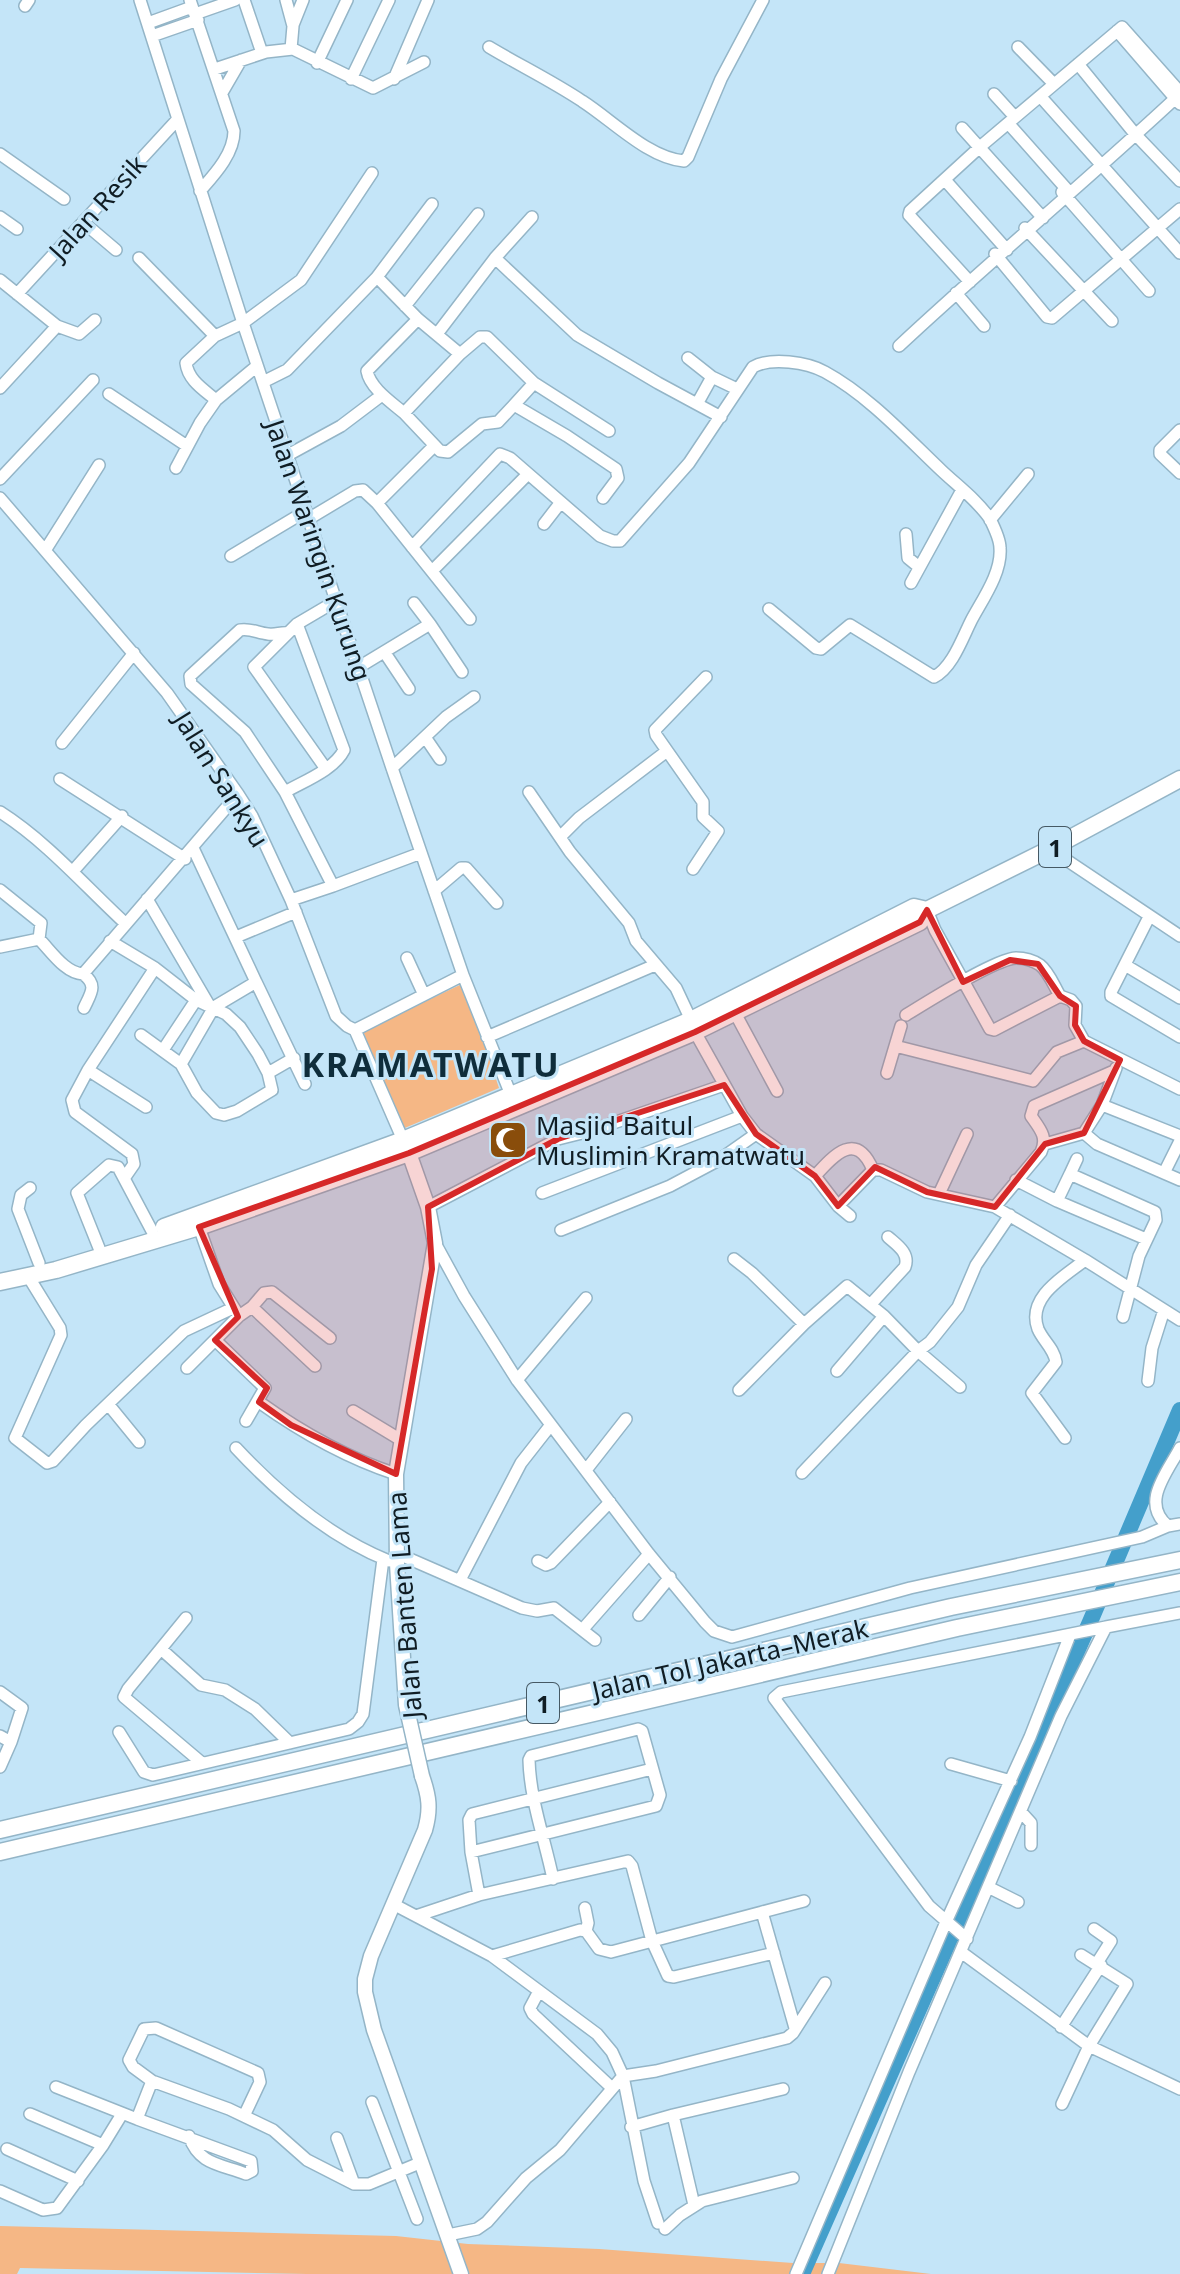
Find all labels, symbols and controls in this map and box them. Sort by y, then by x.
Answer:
street label: Jalan Resik [38,147,154,269]
street label: Jalan Waringin Kurung [256,412,381,685]
street label: Jalan Sankyu [164,702,278,854]
road number: 1 [1039,827,1071,867]
district label: KRAMATWATU [301,1041,561,1087]
place label: Masjid Baitul Muslimin Kramatwatu [536,1107,805,1173]
mosque icon: Masjid Baitul Muslimin Kramatwatu [487,1119,529,1161]
street label: Jalan Banten Lama [378,1490,430,1723]
street label: Jalan Tol Jakarta–Merak [585,1610,872,1709]
road number: 1 [527,1683,559,1723]

